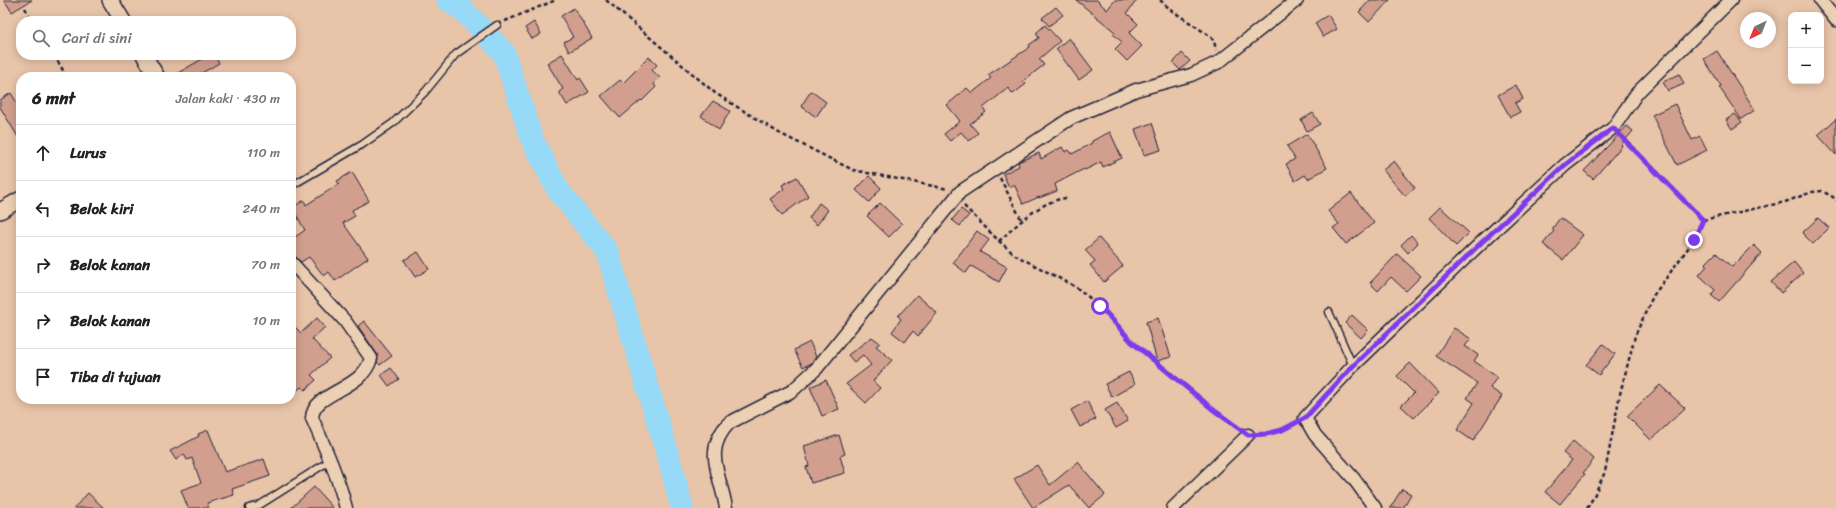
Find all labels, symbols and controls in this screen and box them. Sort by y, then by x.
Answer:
north arrow [1740,12,1776,48]
map controls [1788,12,1824,84]
button: + [1788,12,1824,48]
search box [16,16,296,60]
text: Cari di sini [62,25,132,51]
icon: search [30,27,52,49]
button: − [1788,48,1824,84]
text: 6 mnt [32,83,75,113]
text: Jalan kaki · 430 m [176,87,280,110]
text: Lurus [70,140,106,166]
text: 110 m [247,141,280,164]
icon: ahead [32,142,54,164]
text: Belok kiri [70,196,133,222]
text: 240 m [243,197,280,220]
icon: left [32,198,54,220]
route end [1685,231,1703,249]
text: Belok kanan [70,252,150,278]
text: 70 m [251,253,280,276]
icon: right [32,254,54,276]
route start [1091,297,1109,315]
text: Belok kanan [70,308,150,334]
text: 10 m [253,309,280,332]
icon: right [32,310,54,332]
text: Tiba di tujuan [70,364,161,390]
icon: arrive [32,366,54,388]

